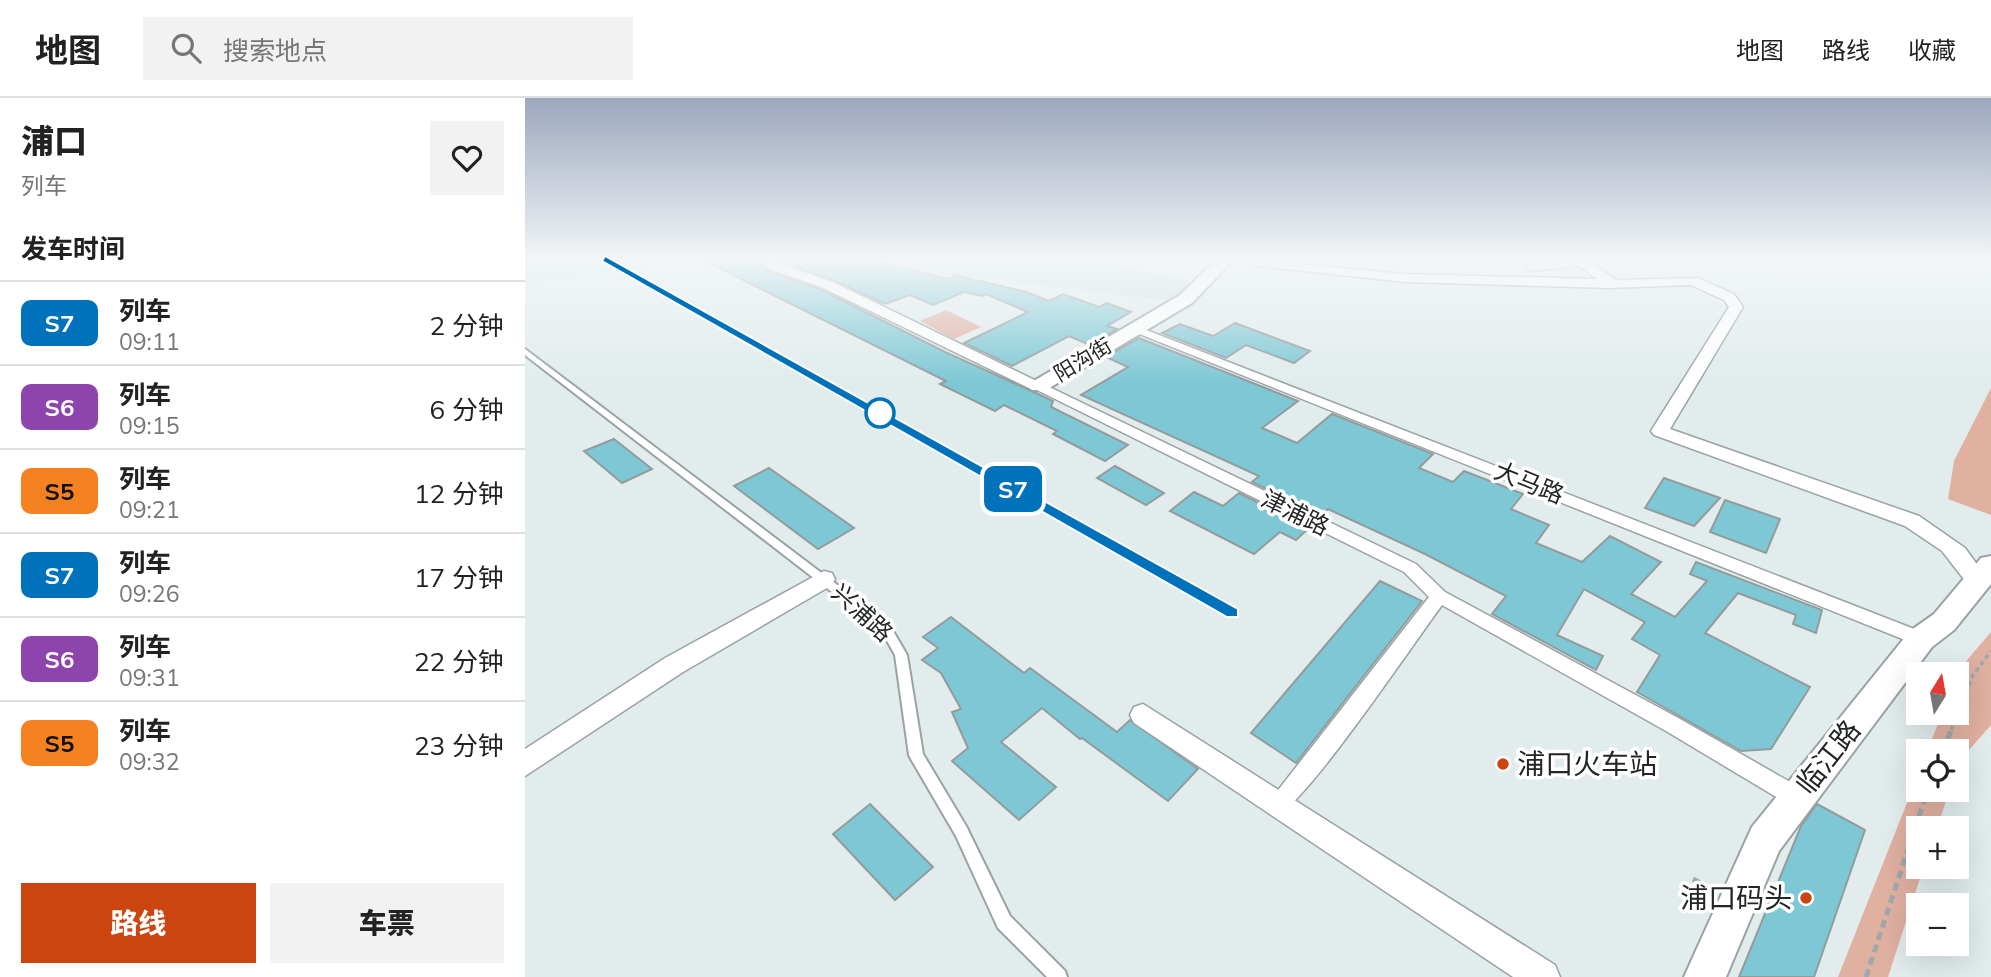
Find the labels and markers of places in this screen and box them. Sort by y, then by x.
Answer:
unlabelled marker [865,398,895,428]
place label: 浦口火车站 [1517,746,1657,781]
marker: 浦口火车站 [1495,756,1511,772]
place label: 浦口码头 [1680,880,1792,915]
marker: 浦口码头 [1798,890,1814,906]

